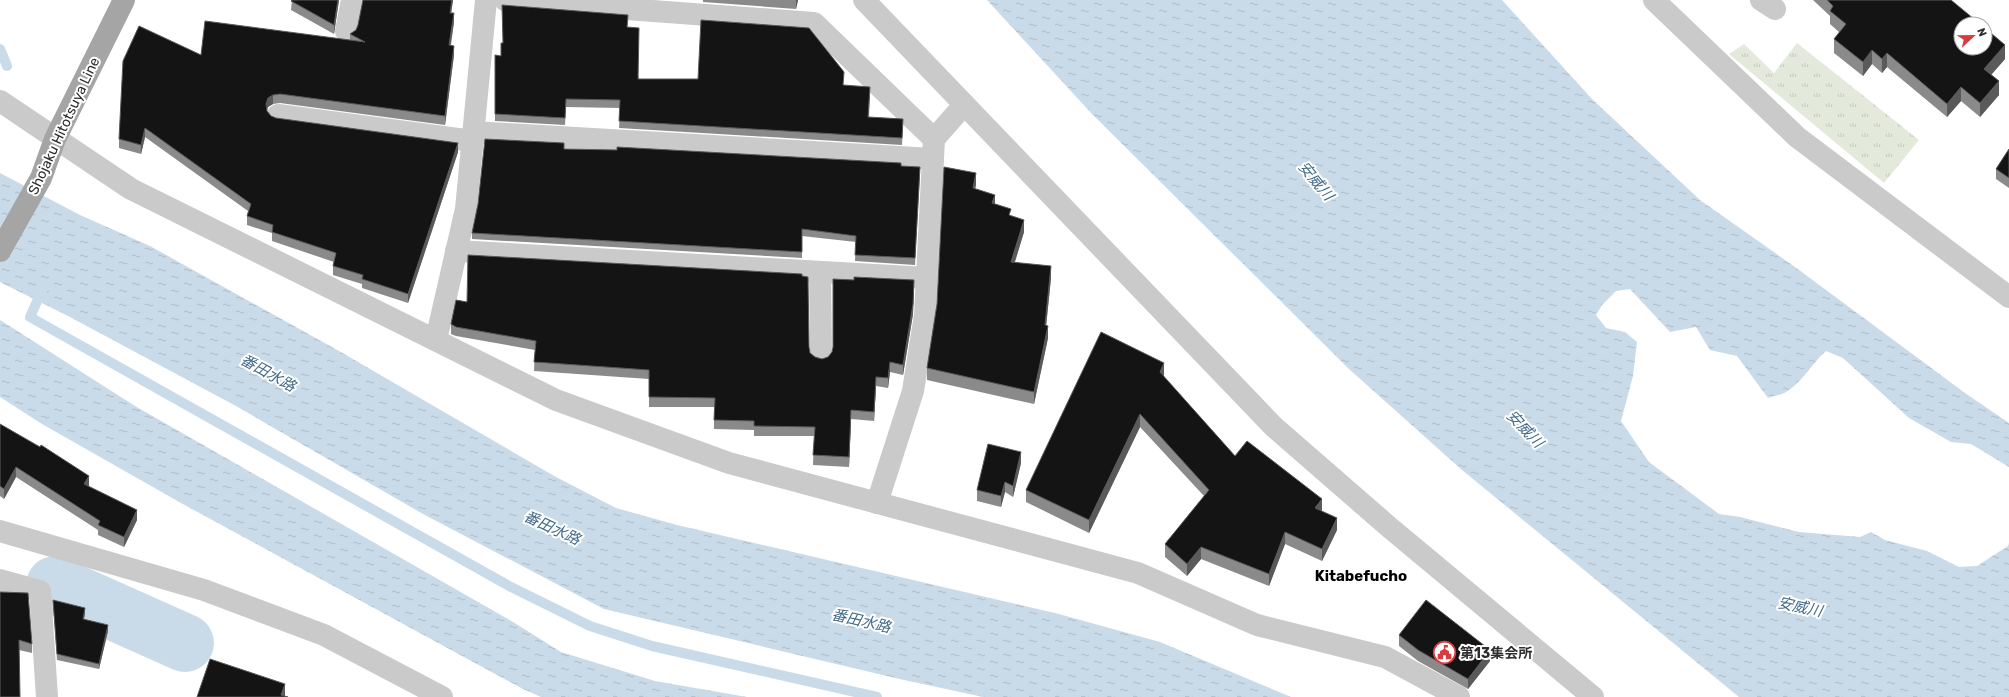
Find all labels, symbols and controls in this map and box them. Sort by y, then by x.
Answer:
north arrow [1953,16,1993,56]
text: N [1974,26,1989,39]
street label: Shojaku Hitotsuya Line [25,54,103,197]
water label: 安威川 [1295,158,1339,206]
water label: 番田水路 [237,351,300,396]
water label: 安威川 [1503,407,1548,453]
water label: 番田水路 [521,507,585,550]
district label: Kitabefucho [1315,567,1407,585]
water label: 安威川 [1776,594,1826,621]
water label: 番田水路 [830,605,894,637]
public building icon: 第13集会所 [1431,640,1457,666]
place label: 第13集会所 [1460,645,1532,662]

